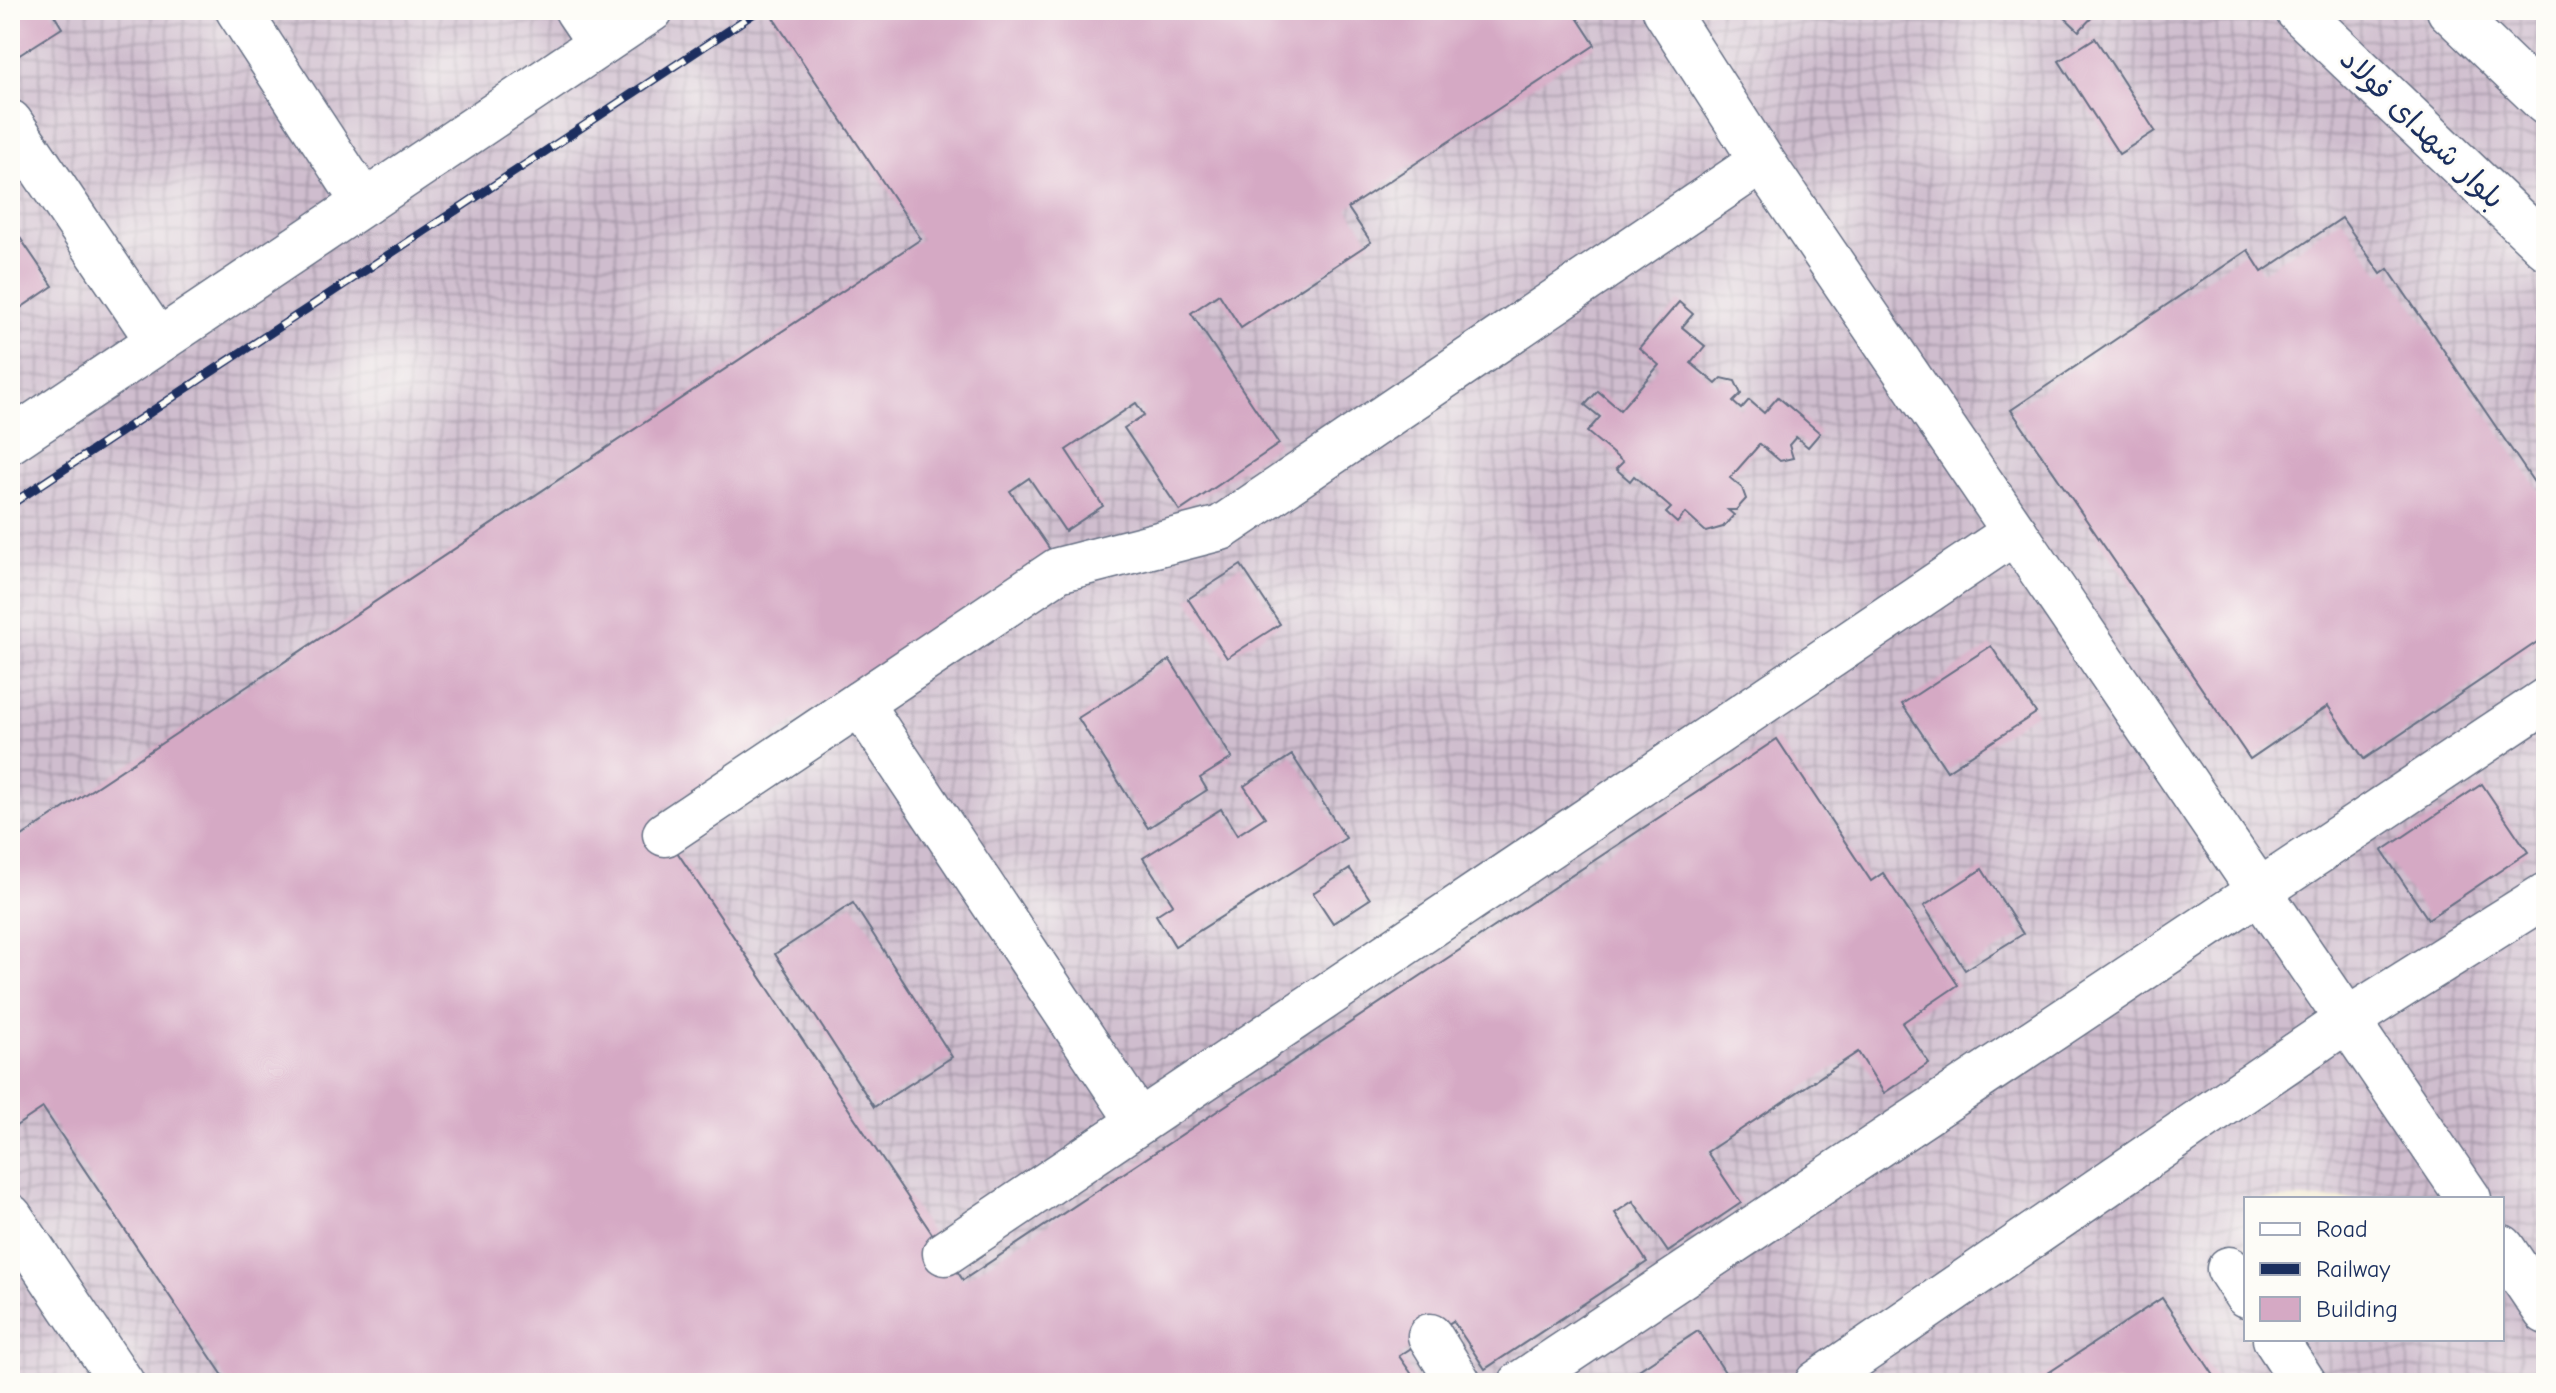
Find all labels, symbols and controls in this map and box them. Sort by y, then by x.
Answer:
street label: بلوار شهدای فولاد [2332,42,2512,216]
legend [2244,1197,2504,1341]
text: Road [2316,1215,2368,1243]
text: Railway [2316,1255,2390,1283]
text: Building [2316,1295,2398,1323]

